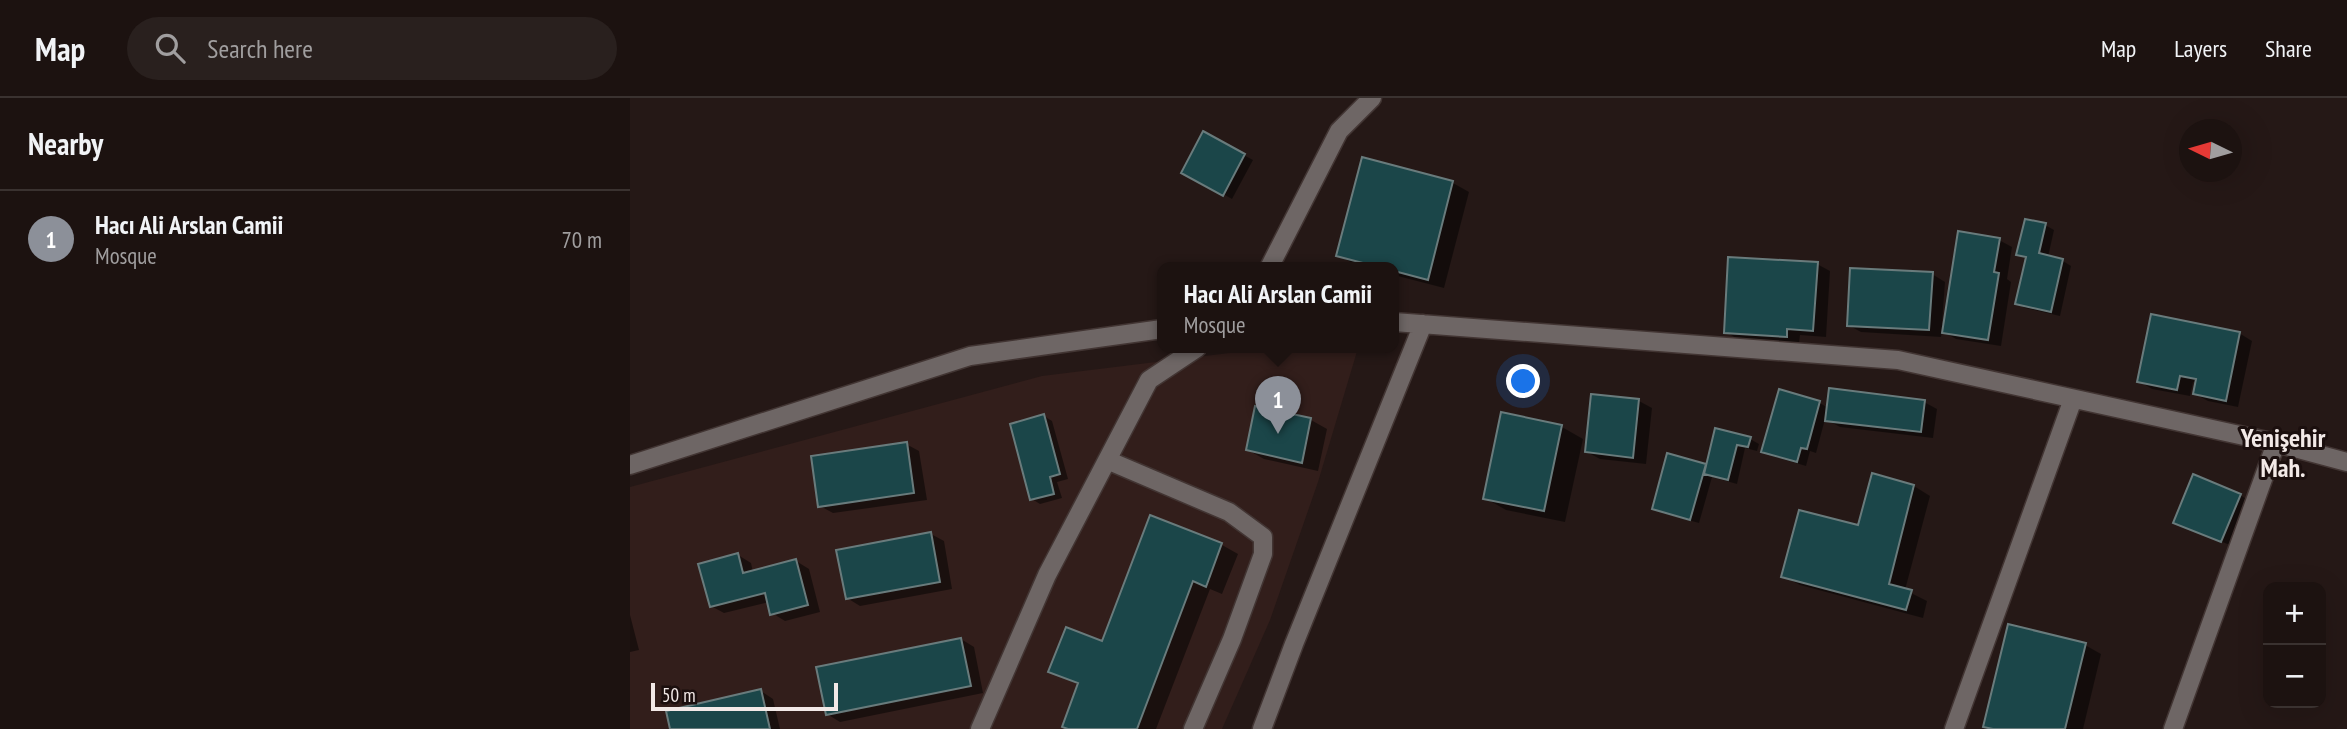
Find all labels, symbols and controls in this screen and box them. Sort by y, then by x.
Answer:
search box [127,17,617,80]
text: Map [35,27,85,70]
icon: search [151,29,189,67]
text: Search here [207,32,313,65]
text: Map [2101,33,2136,64]
text: Layers [2174,33,2227,64]
text: Share [2265,33,2312,64]
north arrow [2179,119,2242,182]
text: Nearby [28,124,103,163]
text: Hacı Ali Arslan Camii [95,208,283,241]
text: 1 [46,225,57,254]
text: 70 m [561,225,602,254]
text: Mosque [95,241,157,270]
popup [1157,262,1399,353]
text: Hacı Ali Arslan Camii [1184,277,1372,310]
text: Mosque [1184,310,1246,339]
your location [1506,364,1540,398]
pin: 1 [1255,376,1301,434]
district label: Yenişehir Mah. [2240,421,2326,484]
map controls [2263,582,2326,708]
button: + [2263,582,2326,645]
button: − [2263,645,2326,708]
scale bar [651,680,838,712]
text: 50 m [662,683,696,707]

